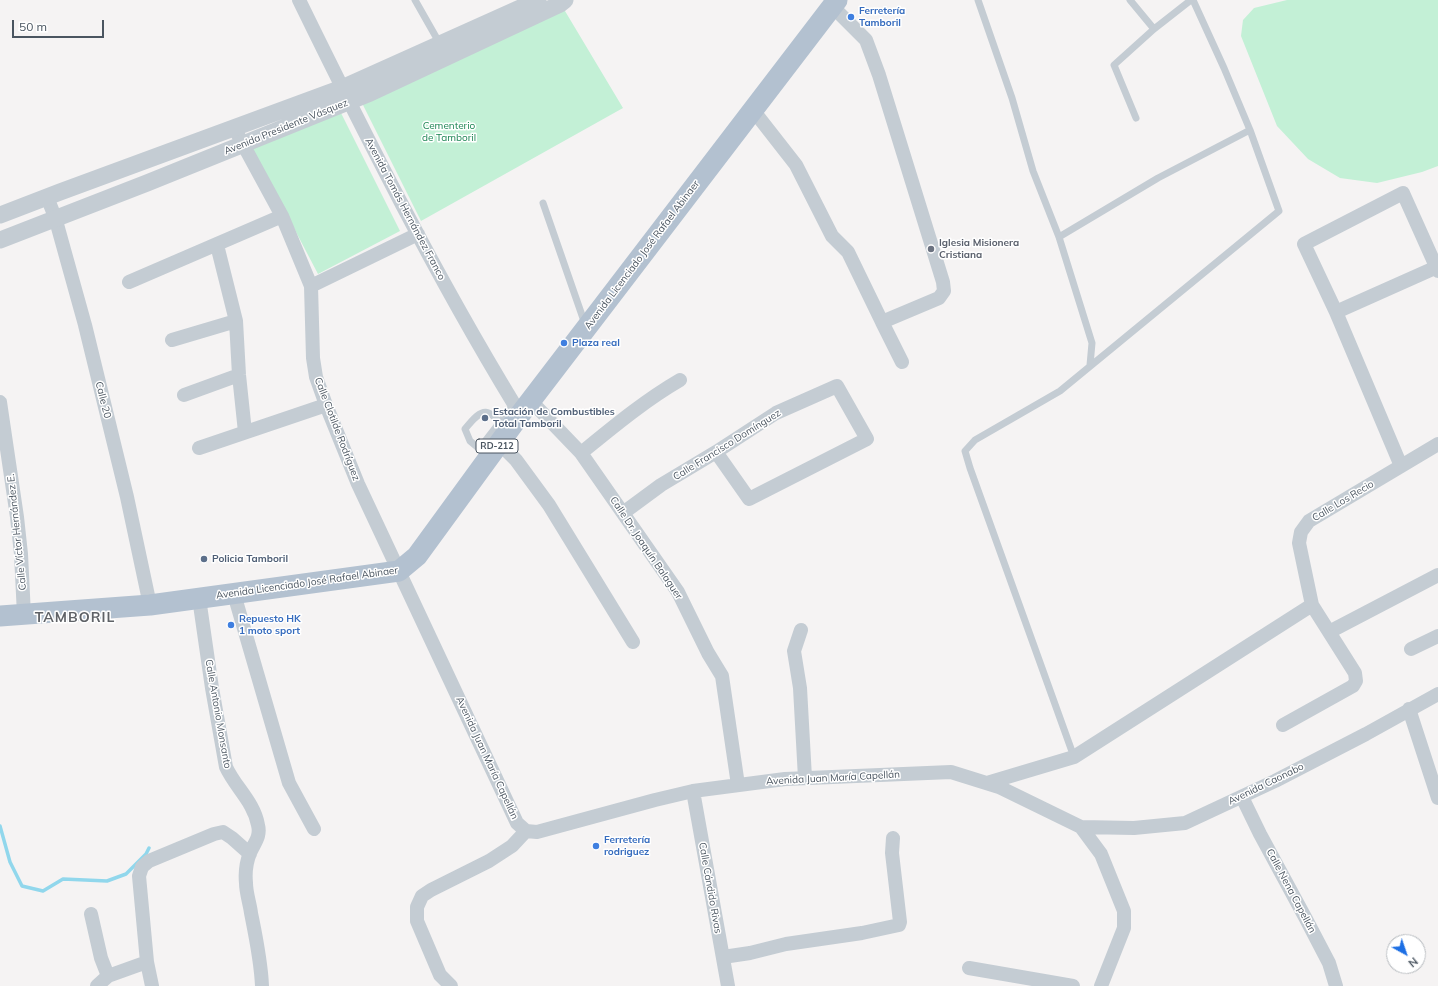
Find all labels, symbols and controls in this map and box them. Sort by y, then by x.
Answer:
place label: Ferretería Tamboril [859,5,905,28]
scale bar [14,12,106,38]
marker: Ferretería Tamboril [846,12,856,22]
text: 50 m [19,19,47,34]
street label: Avenida Presidente Vásquez [222,97,350,157]
park label: Cementerio de Tamboril [422,120,476,144]
street label: Avenida Tomás Hernández Franco [362,136,448,282]
street label: Avenida Licenciado José Rafael Abinaer [582,178,702,332]
place label: Iglesia Misionera Cristiana [939,237,1019,260]
marker: Iglesia Misionera Cristiana [926,244,936,254]
place label: Plaza real [572,337,620,349]
marker: Plaza real [559,338,569,348]
street label: Calle Clotilde Rodríguez [312,376,362,482]
street label: Calle 20 [93,380,113,420]
place label: Estación de Combustibles Total Tamboril [493,406,615,430]
street label: Calle Francisco Domínguez [671,407,783,483]
marker: Estación de Combustibles Total Tamboril [480,413,490,423]
road number: RD-212 [476,439,518,453]
street label: Calle Víctor Hernández E. [5,473,29,591]
street label: Calle Los Recio [1310,478,1376,524]
street label: Calle Dr. Joaquín Balaguer [607,495,685,601]
place label: Policia Tamboril [212,553,288,565]
marker: Policia Tamboril [199,554,209,564]
street label: Avenida Licenciado José Rafael Abinaer [215,564,399,602]
district label: TAMBORIL [35,610,115,626]
place label: Repuesto HK 1 moto sport [239,613,301,636]
marker: Repuesto HK 1 moto sport [226,620,236,630]
street label: Calle Antonio Monsanto [202,659,234,769]
street label: Avenida Juan María Capellán [453,695,521,821]
street label: Avenida Caonabo [1226,761,1306,807]
street label: Avenida Juan María Capellán [766,768,900,788]
place label: Ferretería rodriguez [604,834,650,858]
marker: Ferretería rodriguez [591,841,601,851]
street label: Calle Cándido Rivas [696,841,724,935]
street label: Calle Nena Capellán [1264,847,1318,935]
north arrow [1386,934,1426,974]
text: N [1405,954,1421,970]

